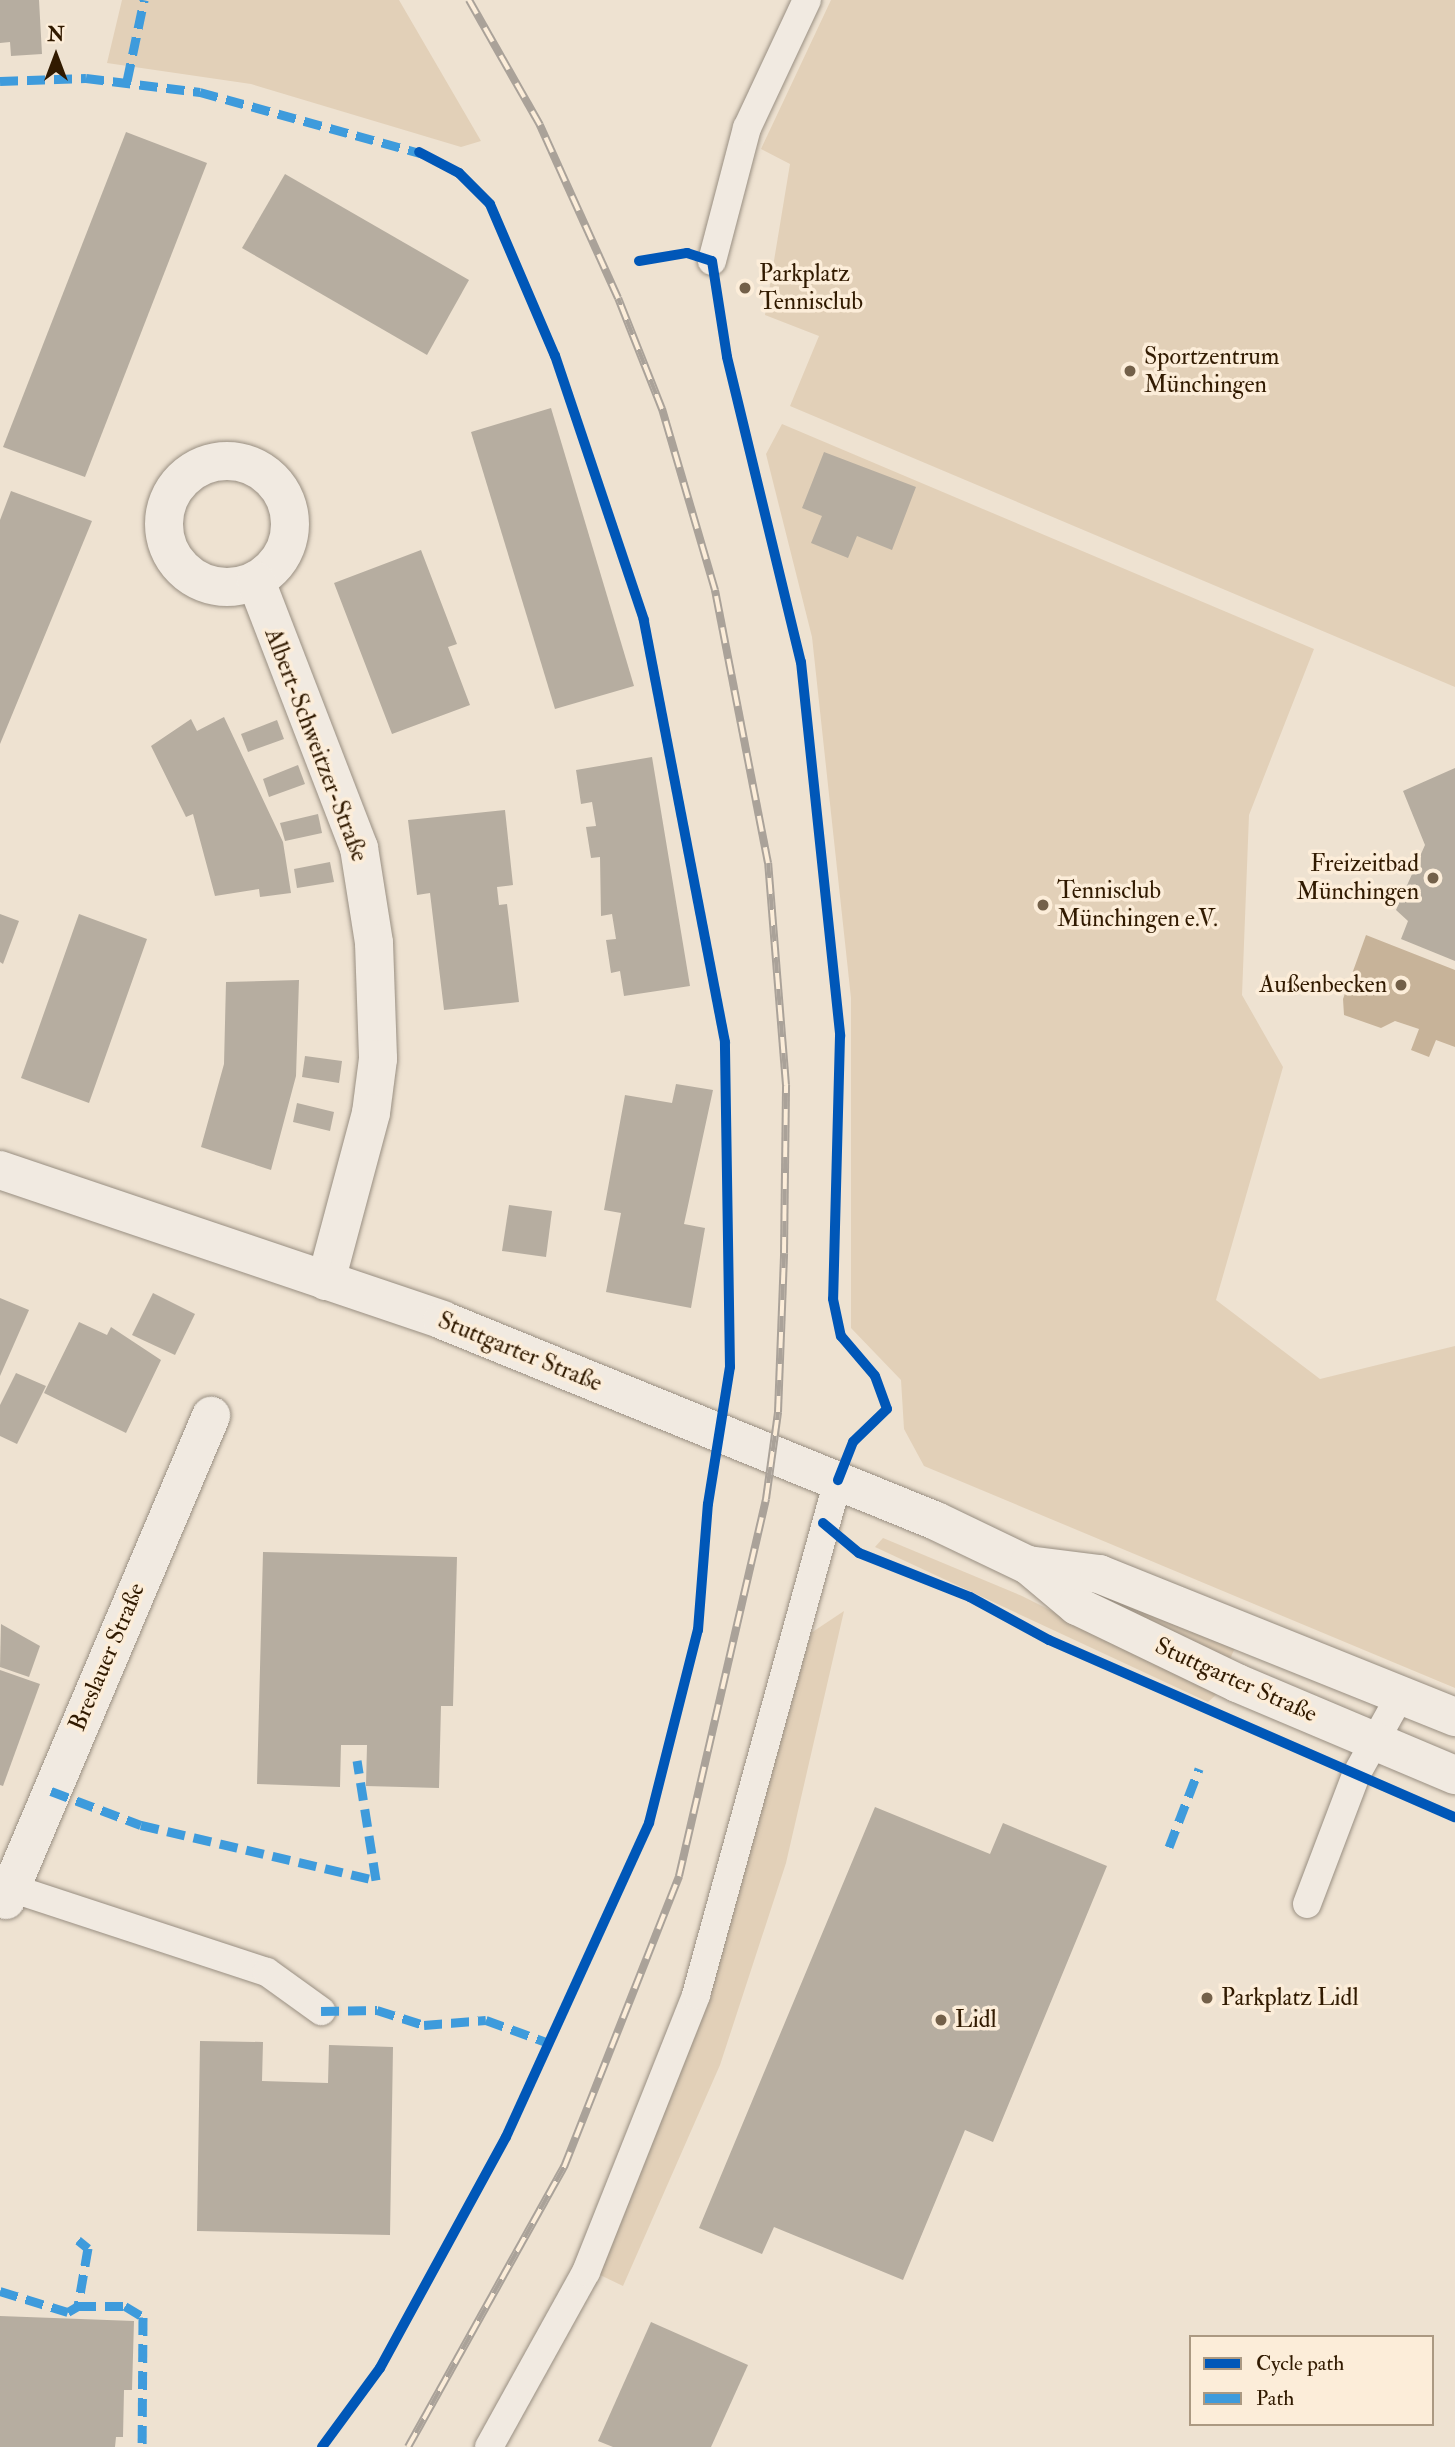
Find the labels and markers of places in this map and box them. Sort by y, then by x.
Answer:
place label: Parkplatz Tennisclub [759,260,863,316]
marker: Parkplatz Tennisclub [737,280,753,296]
place label: Sportzentrum Münchingen [1144,343,1279,399]
marker: Sportzentrum Münchingen [1122,363,1138,379]
place label: Freizeitbad Münchingen [1296,850,1419,906]
marker: Freizeitbad Münchingen [1425,870,1441,886]
place label: Tennisclub Münchingen e.V. [1057,877,1218,933]
marker: Tennisclub Münchingen e.V. [1035,897,1051,913]
place label: Außenbecken [1259,971,1387,999]
marker: Außenbecken [1393,977,1409,993]
place label: Parkplatz Lidl [1221,1984,1359,2012]
marker: Parkplatz Lidl [1199,1990,1215,2006]
place label: Lidl [955,2006,997,2034]
marker: Lidl [933,2012,949,2028]

